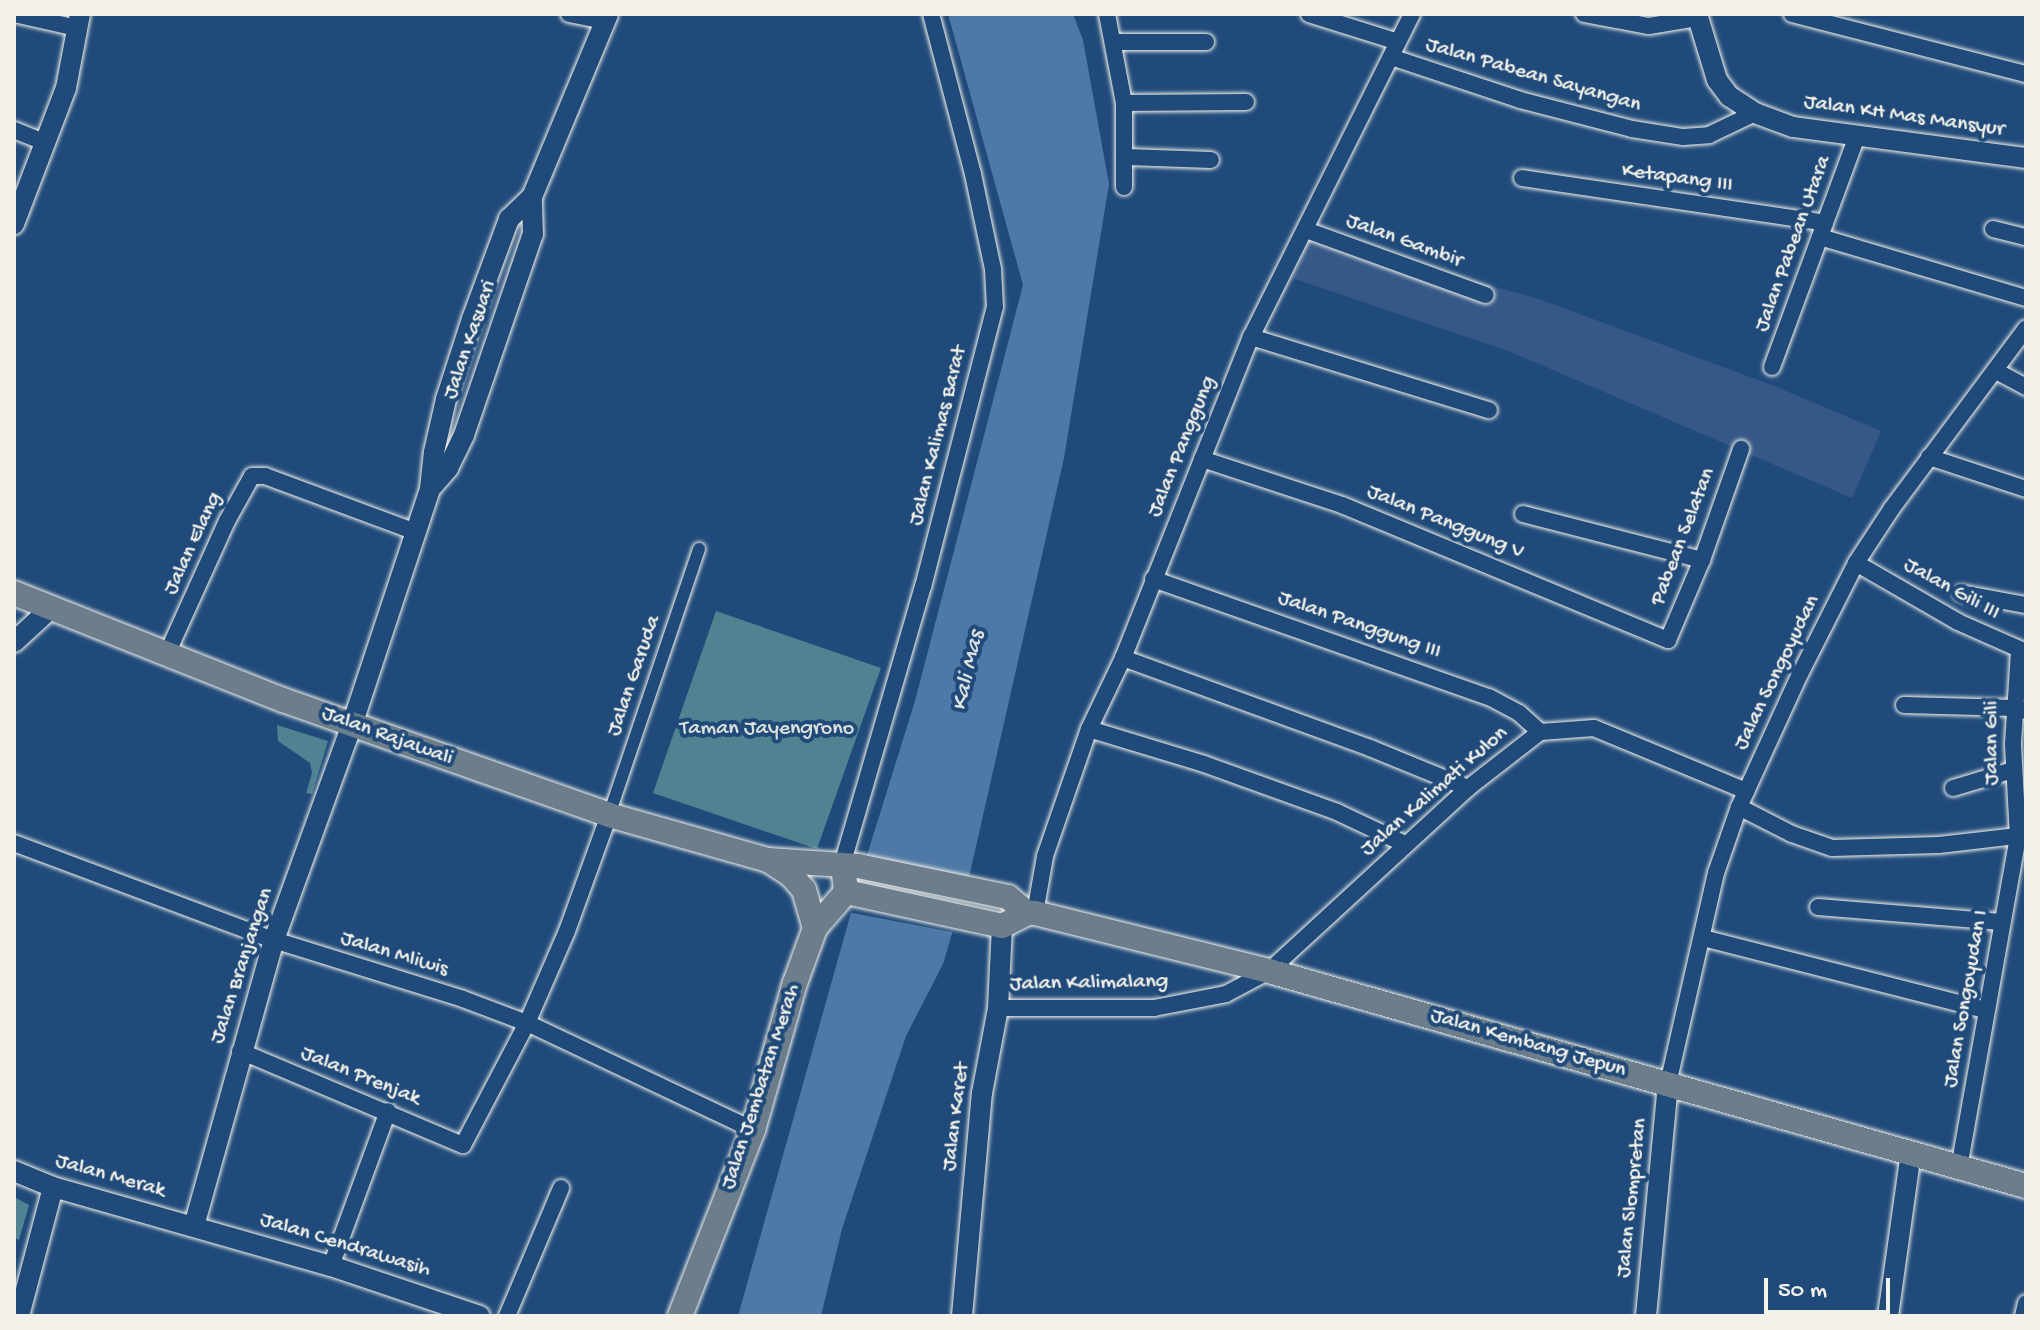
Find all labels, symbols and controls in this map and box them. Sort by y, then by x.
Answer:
street label: Jalan Pabean Sayangan [1422,33,1644,119]
street label: Jalan KH Mas Mansyur [1802,90,2006,144]
street label: Jalan Pabean Utara [1750,152,1838,336]
street label: Ketapang III [1620,158,1734,200]
street label: Jalan Gambir [1342,209,1466,275]
street label: Jalan Kasuari [438,277,504,403]
street label: Jalan Kalimas Barat [904,343,974,529]
street label: Jalan Panggung [1143,373,1223,521]
street label: Pabean Selatan [1646,464,1722,610]
street label: Jalan Panggung V [1363,479,1527,567]
street label: Jalan Elang [159,488,229,600]
street label: Jalan Gili III [1898,553,2004,627]
street label: Jalan Panggung III [1274,586,1444,666]
street label: Jalan Songoyudan [1729,591,1827,755]
street label: Jalan Garuda [602,612,668,740]
water label: Kali Mas [946,628,992,714]
street label: Jalan Rajawali [318,701,456,773]
street label: Jalan Gili [1980,701,2006,785]
park label: Taman Jayengrono [680,717,854,743]
street label: Jalan Kalimati Kulon [1356,721,1514,863]
street label: Jalan Branjangan [205,885,281,1047]
street label: Jalan Songoyudan I [1938,908,1996,1090]
street label: Jalan Mliwis [337,926,451,984]
street label: Jalan Kalimalang [1010,969,1168,999]
street label: Jalan Jembatan Merah [716,981,808,1193]
street label: Jalan Kembang Jepun [1427,1003,1629,1085]
street label: Jalan Prenjak [296,1041,424,1113]
street label: Jalan Karet [937,1061,977,1173]
street label: Jalan Slompretan [1611,1117,1655,1279]
street label: Jalan Merak [52,1149,168,1205]
street label: Jalan Cendrawasih [256,1207,434,1285]
scale bar [1768,1262,1894,1312]
text: 50 m [1778,1277,1827,1306]

